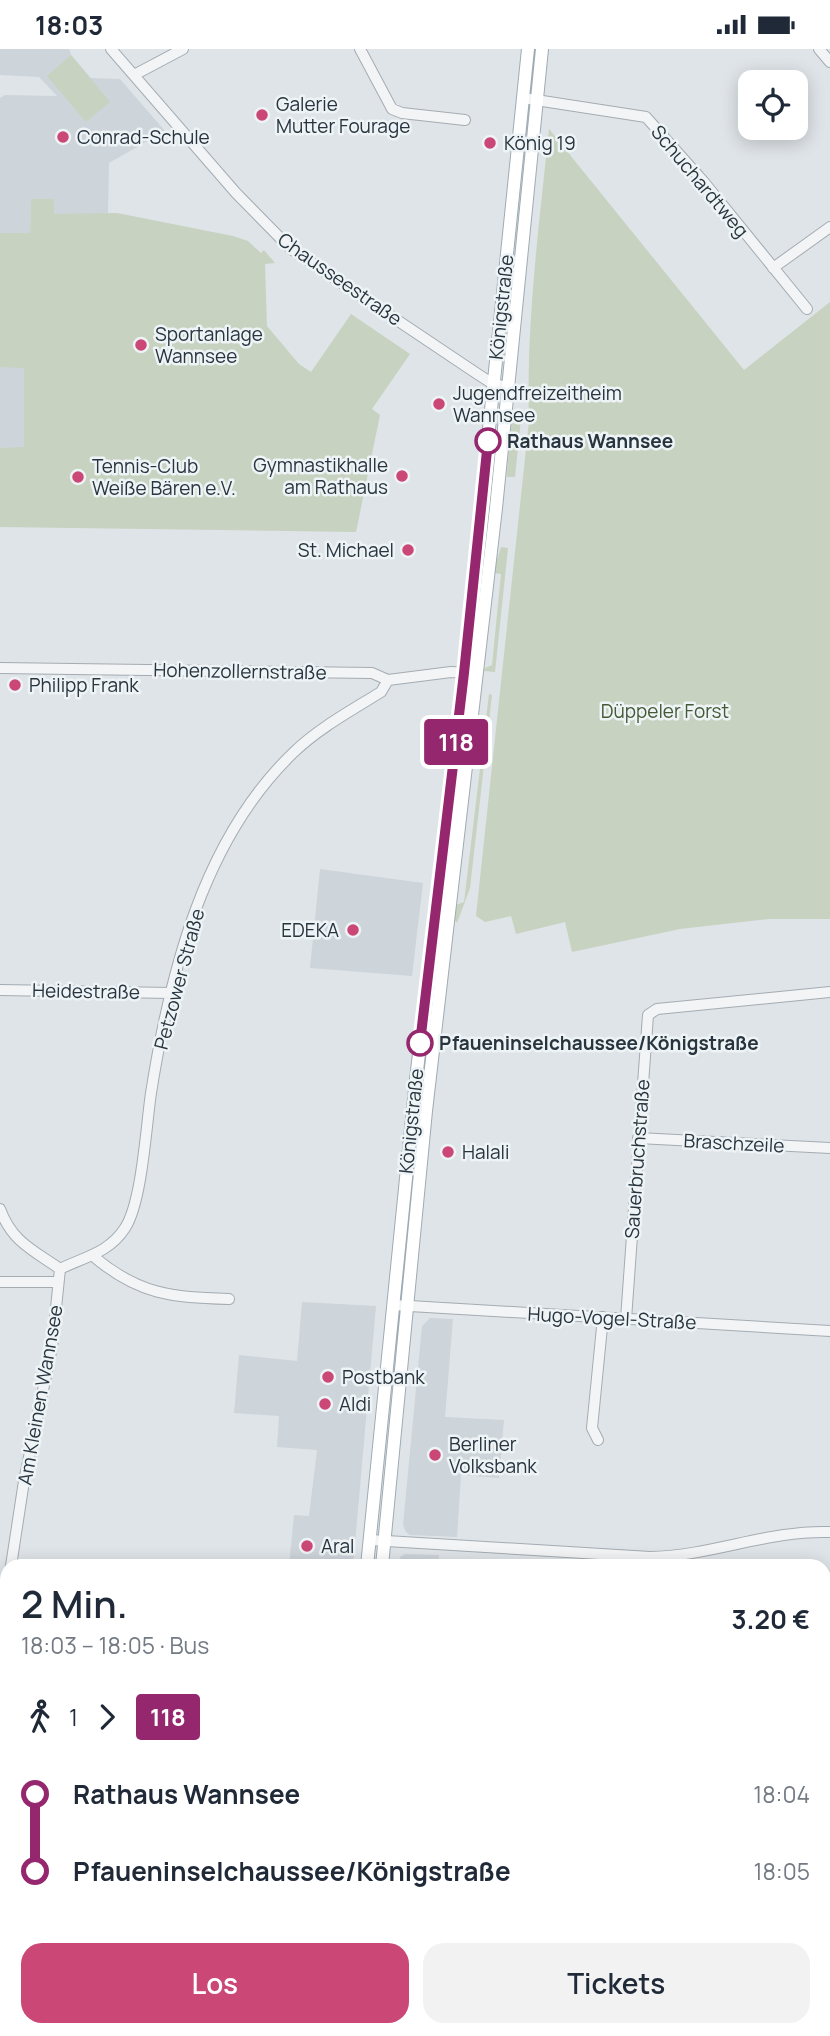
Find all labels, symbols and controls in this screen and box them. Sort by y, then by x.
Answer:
text: 18:03 [35,7,103,43]
map controls [738,70,808,140]
button: locate [738,70,808,140]
place label: Galerie Mutter Fourage [276,91,410,139]
marker: Galerie Mutter Fourage [254,107,270,123]
street label: Schuchardtweg [645,119,755,243]
place label: Conrad-Schule [77,124,210,150]
marker: Conrad-Schule [55,129,71,145]
place label: König 19 [504,130,576,156]
marker: König 19 [482,135,498,151]
street label: Chausseestraße [273,226,407,332]
street label: Königstraße [483,253,519,361]
place label: Sportanlage Wannsee [155,321,263,369]
marker: Sportanlage Wannsee [133,337,149,353]
place label: Jugendfreizeitheim Wannsee [453,380,622,428]
marker: Jugendfreizeitheim Wannsee [431,396,447,412]
marker: Rathaus Wannsee [475,428,501,454]
place label: Rathaus Wannsee [507,428,673,454]
place label: Gymnastikhalle am Rathaus [253,452,388,500]
place label: Tennis-Club Weiße Bären e.V. [92,453,236,501]
marker: Gymnastikhalle am Rathaus [394,468,410,484]
marker: Tennis-Club Weiße Bären e.V. [70,469,86,485]
place label: St. Michael [298,537,394,563]
marker: St. Michael [400,542,416,558]
street label: Hohenzollernstraße [153,656,327,686]
place label: Philipp Frank [29,672,139,698]
marker: Philipp Frank [7,677,23,693]
park label: Düppeler Forst [601,698,729,724]
line badge: 118 [416,719,496,765]
text: 118 [438,725,474,758]
street label: Petzower Straße [148,906,210,1052]
place label: EDEKA [281,917,339,943]
marker: EDEKA [345,922,361,938]
street label: Heidestraße [32,977,140,1005]
marker: Pfaueninselchaussee/Königstraße [407,1030,433,1056]
place label: Pfaueninselchaussee/Königstraße [439,1030,759,1056]
street label: Königstraße [393,1067,429,1175]
street label: Sauerbruchstraße [618,1078,656,1240]
street label: Braschzeile [683,1127,785,1159]
place label: Halali [462,1139,509,1165]
marker: Halali [440,1144,456,1160]
street label: Hugo-Vogel-Straße [527,1301,697,1335]
street label: Am Kleinen Wannsee [11,1303,69,1487]
place label: Postbank [342,1364,425,1390]
marker: Postbank [320,1369,336,1385]
place label: Aldi [339,1391,371,1417]
marker: Aldi [317,1396,333,1412]
place label: Berliner Volksbank [449,1431,537,1479]
marker: Berliner Volksbank [427,1447,443,1463]
place label: Aral [321,1533,355,1559]
marker: Aral [299,1538,315,1554]
text: 2 Min. [21,1577,128,1629]
text: 3.20 € [731,1601,810,1637]
text: 18:03 – 18:05 · Bus [21,1629,209,1661]
icon: walk [21,1698,59,1736]
icon: forward [88,1698,126,1736]
text: 118 [150,1700,186,1733]
text: 1 [69,1701,78,1733]
text: Rathaus Wannsee [73,1776,300,1812]
text: 18:04 [753,1778,810,1810]
text: Pfaueninselchaussee/Königstraße [73,1853,511,1889]
text: 18:05 [753,1855,810,1887]
button: Los [21,1943,409,2023]
button: Tickets [423,1943,810,2023]

